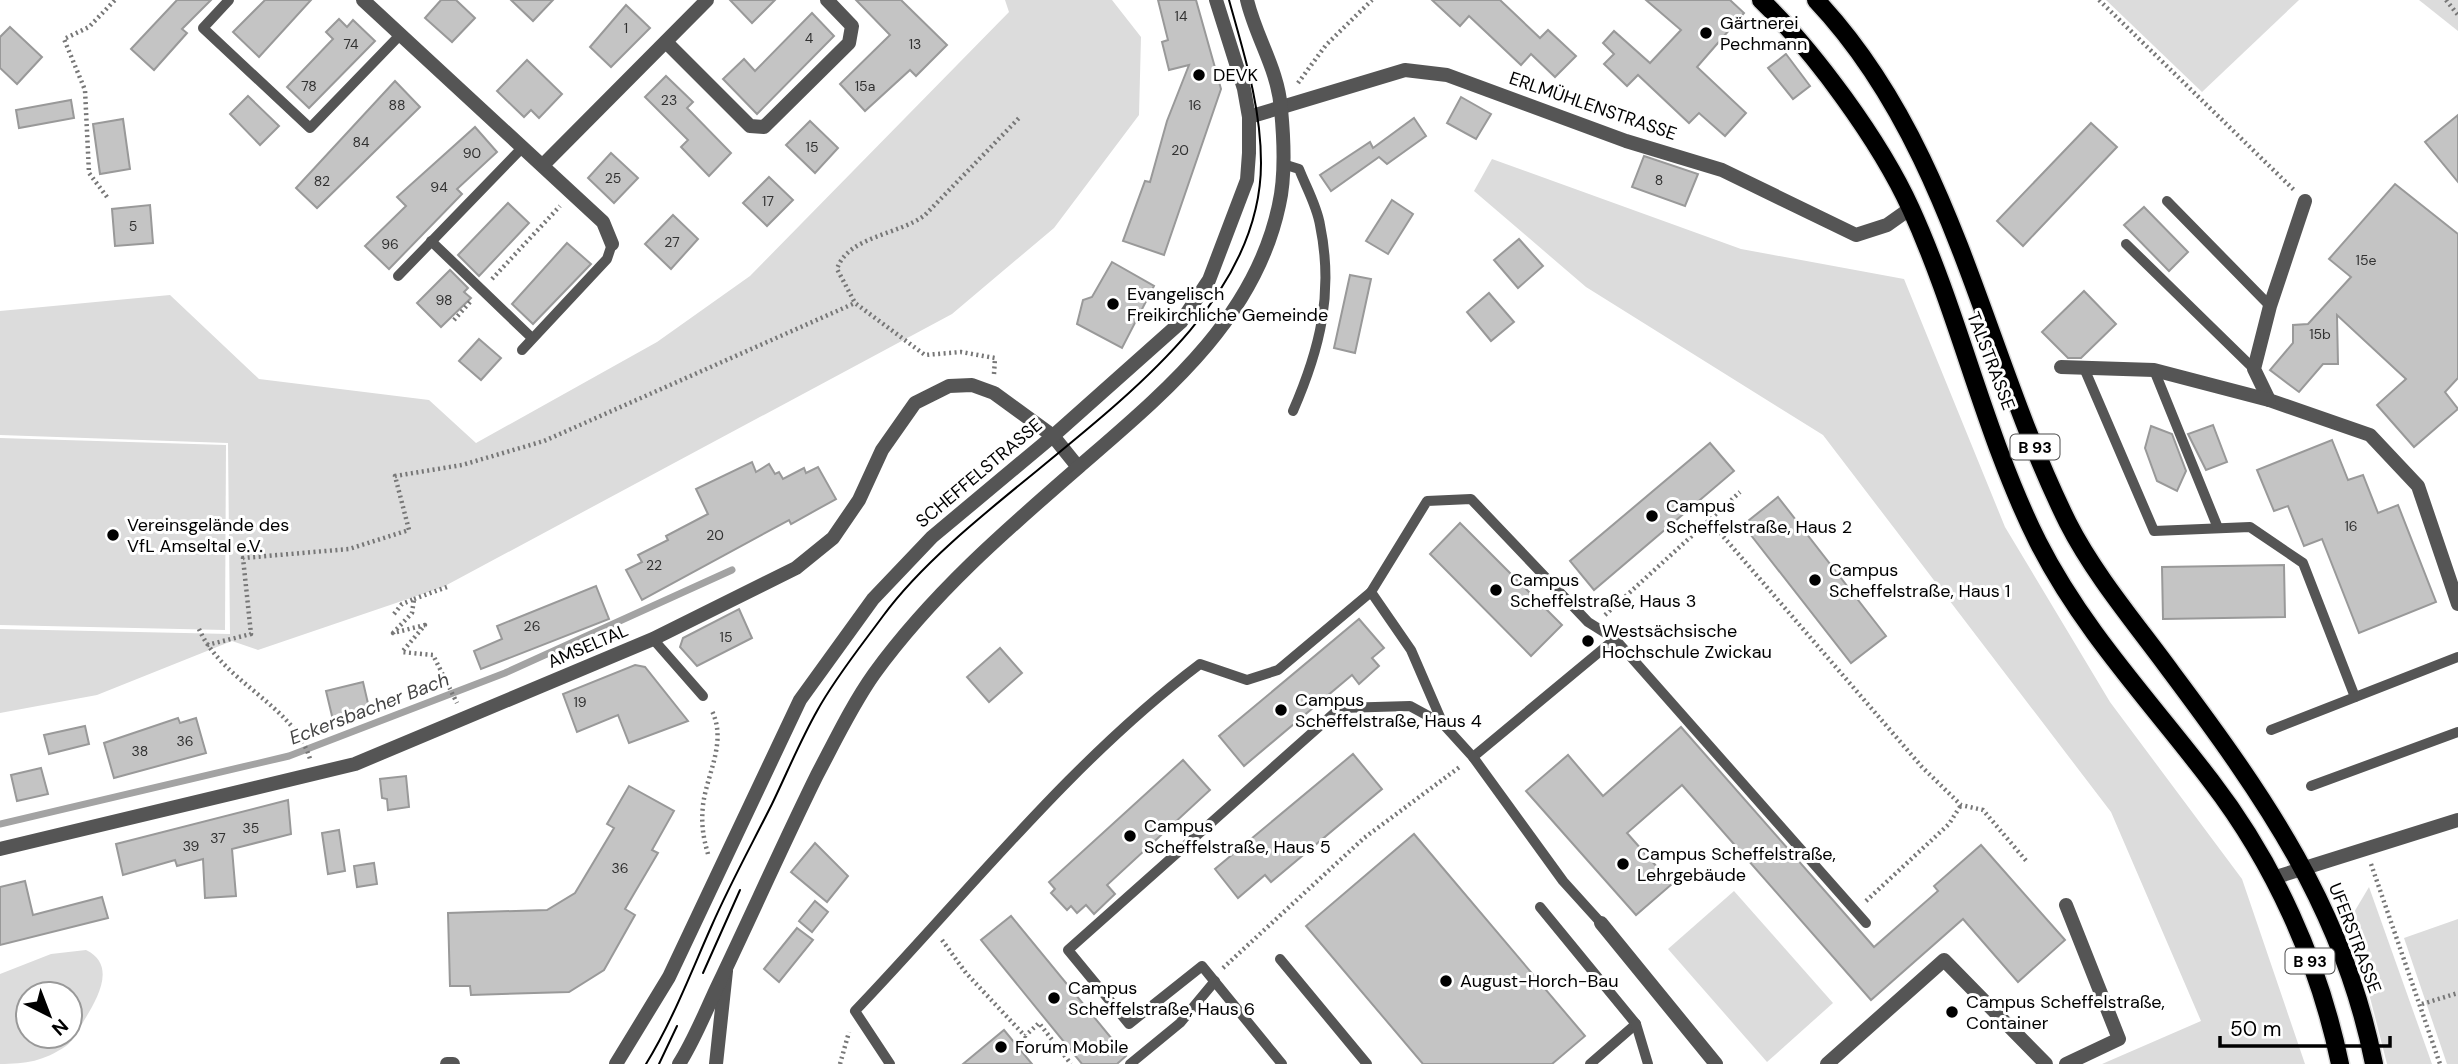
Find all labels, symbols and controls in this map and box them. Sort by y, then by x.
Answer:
house number: 14 [1175,7,1188,25]
place label: Gärtnerei Pechmann [1720,11,1807,56]
house number: 1 [624,19,628,37]
marker: Gärtnerei Pechmann [1698,25,1714,41]
house number: 4 [805,29,814,47]
house number: 74 [343,35,359,53]
house number: 13 [909,35,921,53]
place label: DEVK [1213,63,1259,87]
street label: ERLMÜHLENSTRASSE [1506,66,1680,146]
marker: DEVK [1191,67,1207,83]
house number: 78 [301,77,317,95]
house number: 15a [855,77,875,95]
house number: 23 [661,91,677,109]
house number: 88 [388,96,406,114]
house number: 16 [1188,96,1202,114]
house number: 84 [352,133,370,151]
house number: 15 [806,138,818,156]
house number: 20 [1171,141,1189,159]
house number: 90 [463,144,481,162]
house number: 25 [605,169,621,187]
house number: 8 [1655,171,1663,189]
house number: 82 [314,172,330,190]
house number: 94 [430,178,448,196]
house number: 17 [762,192,774,210]
house number: 5 [129,217,137,235]
house number: 27 [664,233,680,251]
house number: 96 [381,235,399,253]
house number: 15e [2356,251,2376,269]
place label: Evangelisch Freikirchliche Gemeinde [1127,282,1328,327]
house number: 98 [435,291,453,309]
marker: Evangelisch Freikirchliche Gemeinde [1105,296,1121,312]
street label: TALSTRASSE [1961,308,2021,414]
house number: 15b [2309,325,2331,343]
street label: SCHEFFELSTRASSE [911,413,1047,533]
road number: B 93 [2010,434,2060,460]
place label: Campus Scheffelstraße, Haus 2 [1666,494,1852,539]
marker: Campus Scheffelstraße, Haus 2 [1644,508,1660,524]
place label: Vereinsgelände des VfL Amseltal e.V. [127,513,289,558]
house number: 16 [2344,517,2358,535]
house number: 20 [706,526,724,544]
marker: Vereinsgelände des VfL Amseltal e.V. [105,527,121,543]
house number: 22 [646,556,662,574]
place label: Campus Scheffelstraße, Haus 1 [1829,558,2010,603]
place label: Campus Scheffelstraße, Haus 3 [1510,568,1696,613]
marker: Campus Scheffelstraße, Haus 1 [1807,572,1823,588]
marker: Campus Scheffelstraße, Haus 3 [1488,582,1504,598]
house number: 26 [524,617,540,635]
street label: AMSELTAL [544,618,632,674]
place label: Westsächsische Hochschule Zwickau [1602,619,1772,664]
house number: 15 [720,628,732,646]
marker: Westsächsische Hochschule Zwickau [1580,633,1596,649]
water label: Eckersbacher Bach [286,666,453,750]
place label: Campus Scheffelstraße, Haus 4 [1295,688,1482,733]
house number: 19 [573,693,587,711]
marker: Campus Scheffelstraße, Haus 4 [1273,702,1289,718]
house number: 36 [176,732,194,750]
house number: 38 [132,742,148,760]
place label: Campus Scheffelstraße, Haus 5 [1144,814,1331,859]
house number: 35 [243,819,259,837]
marker: Campus Scheffelstraße, Haus 5 [1122,828,1138,844]
house number: 37 [210,829,226,847]
house number: 39 [183,837,200,855]
place label: Campus Scheffelstraße, Lehrgebäude [1637,842,1836,887]
marker: Campus Scheffelstraße, Lehrgebäude [1615,856,1631,872]
house number: 36 [611,859,629,877]
street label: UFERSTRASSE [2323,879,2387,997]
road number: B 93 [2286,948,2334,973]
place label: August-Horch-Bau [1460,969,1618,993]
marker: August-Horch-Bau [1438,973,1454,989]
place label: Campus Scheffelstraße, Haus 6 [1068,976,1255,1021]
north arrow [14,980,84,1050]
marker: Campus Scheffelstraße, Haus 6 [1046,990,1062,1006]
place label: Campus Scheffelstraße, Container [1966,990,2165,1035]
marker: Campus Scheffelstraße, Container [1944,1004,1960,1020]
scale bar [2220,1004,2390,1048]
text: N [47,1013,74,1041]
text: 50 m [2230,1015,2281,1043]
place label: Forum Mobile [1015,1035,1128,1059]
marker: Forum Mobile [993,1039,1009,1055]

